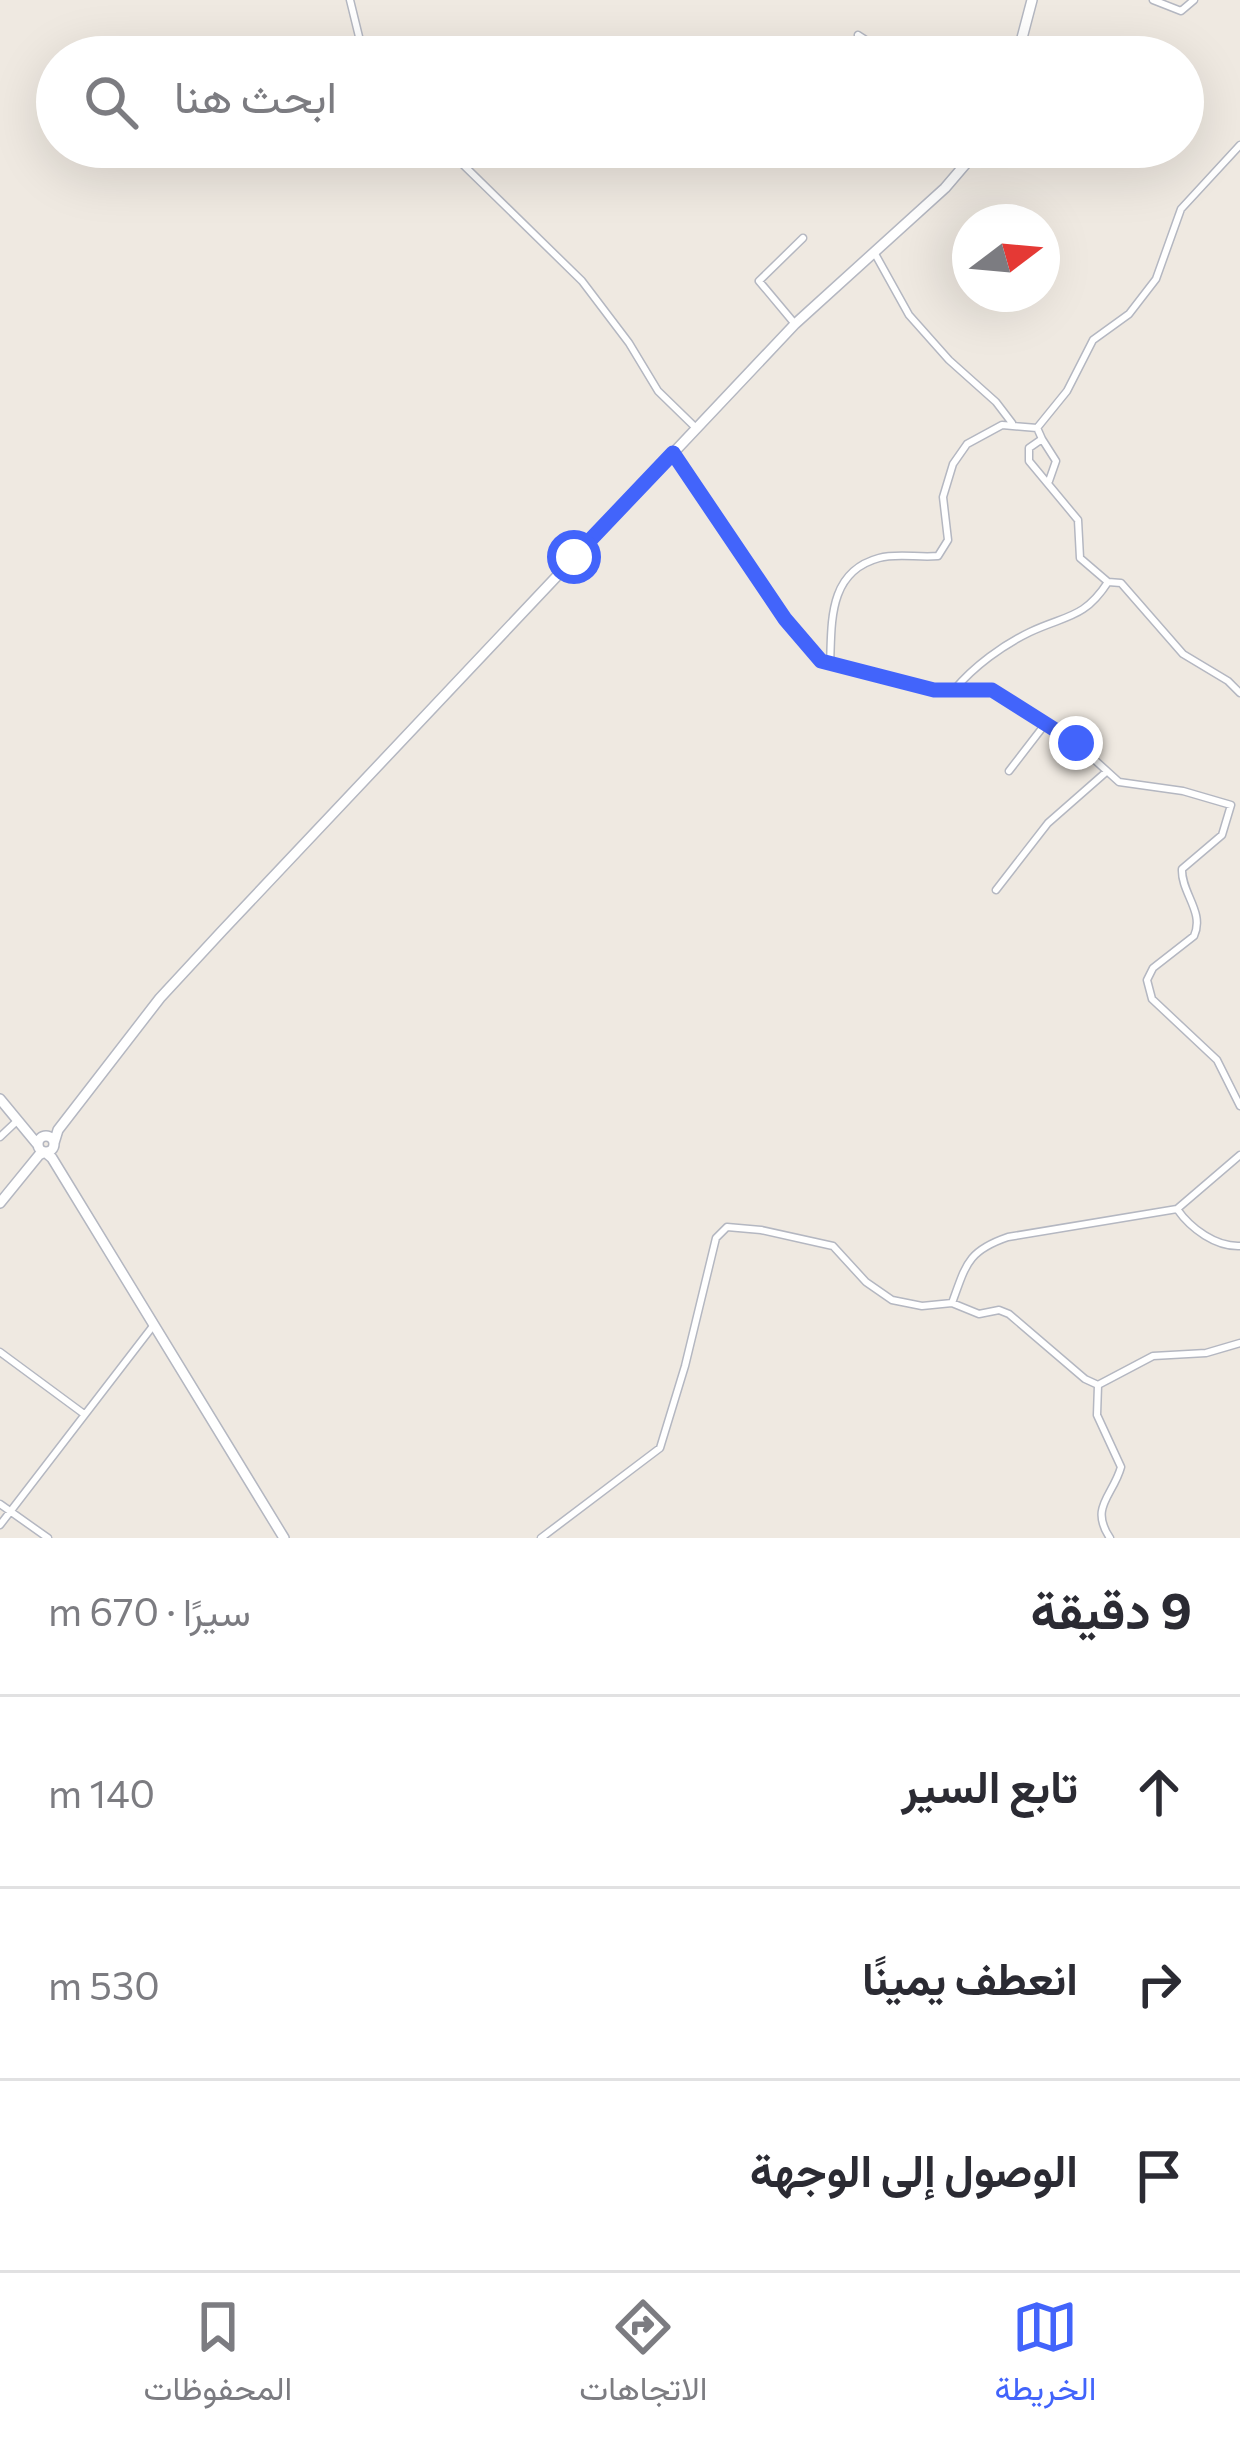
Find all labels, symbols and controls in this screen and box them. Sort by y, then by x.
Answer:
search box [36,36,1204,168]
text: ابحث هنا [174,67,337,122]
icon: search [78,69,144,135]
north arrow [952,204,1060,312]
route start [547,530,601,584]
route end [1049,716,1103,770]
text: 9 دقيقة [1031,1577,1192,1640]
text: سيرًا · 670 m [48,1586,251,1634]
text: تابع السير [902,1757,1078,1812]
icon: ahead [1126,1759,1192,1825]
text: 140 m [48,1768,155,1816]
text: انعطف يمينًا [862,1949,1078,2004]
icon: right [1126,1951,1192,2017]
text: 530 m [48,1960,160,2008]
text: الوصول إلى الوجهة [750,2141,1078,2196]
icon: arrive [1126,2143,1192,2209]
tab: المحفوظات [144,2294,292,2418]
tab: الاتجاهات [579,2294,707,2418]
tab: الخريطة [994,2294,1096,2418]

